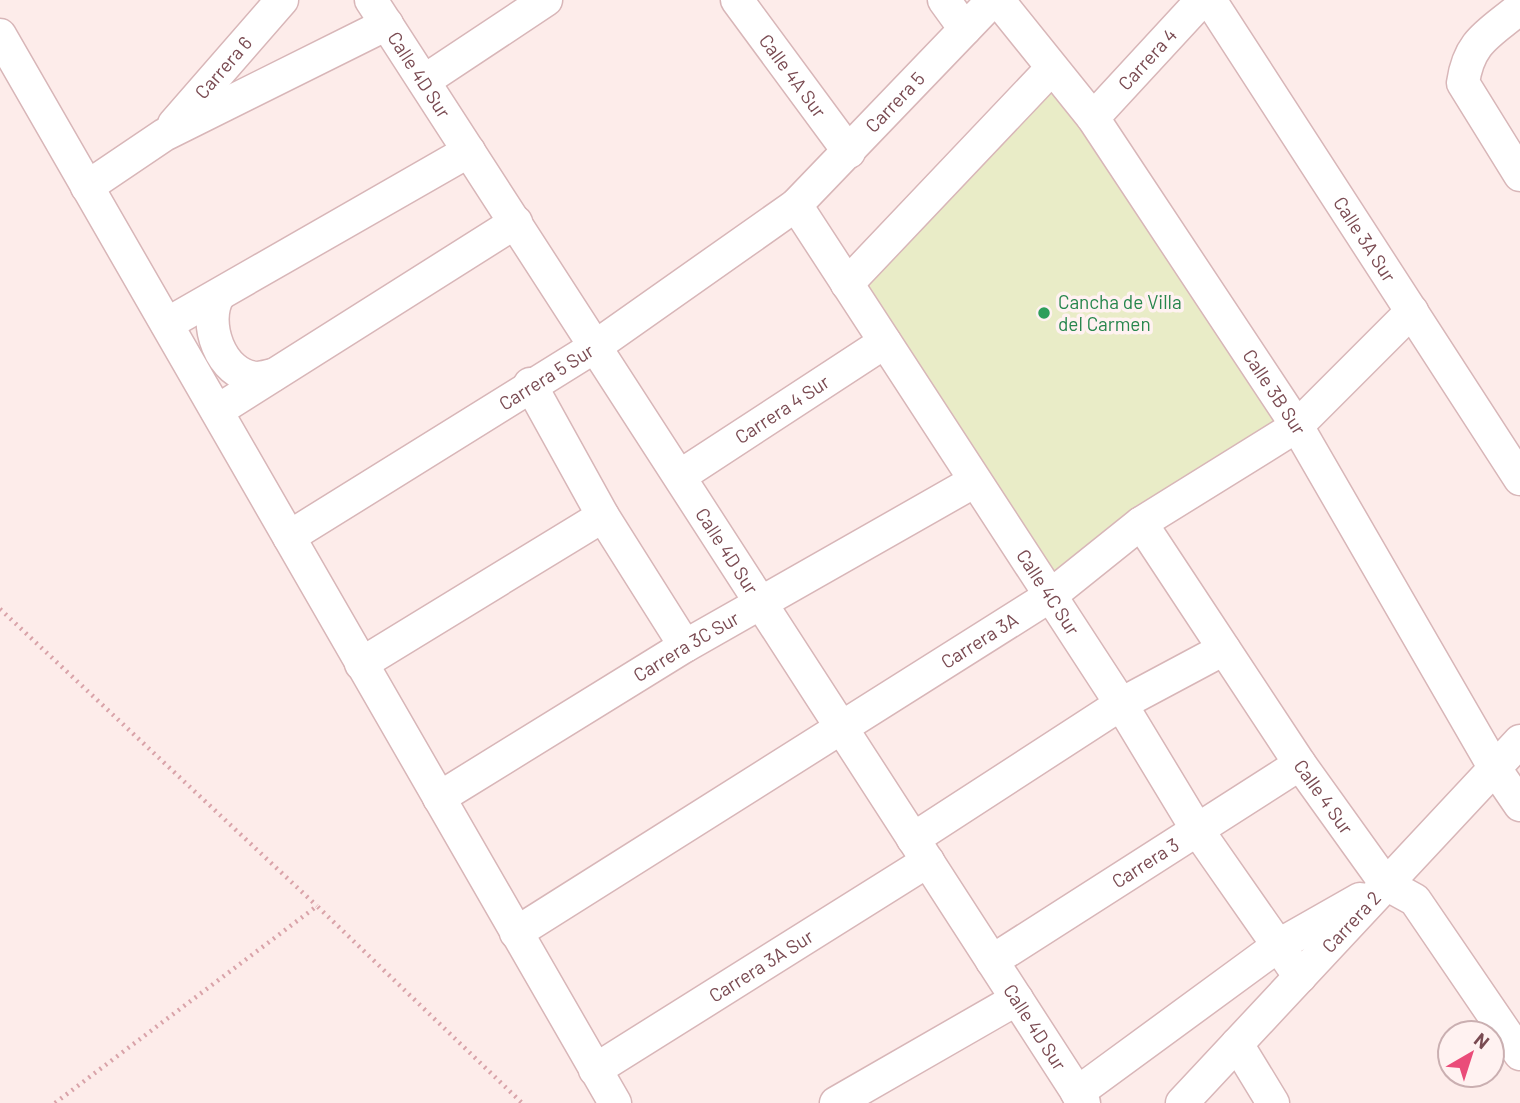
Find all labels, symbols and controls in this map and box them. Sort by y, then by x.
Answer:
street label: Carrera 4 [1113,23,1181,95]
street label: Calle 4D Sur [383,27,456,122]
street label: Calle 4A Sur [755,29,832,122]
street label: Carrera 6 [190,31,256,103]
street label: Carrera 5 [860,67,929,137]
street label: Calle 3A Sur [1329,192,1401,286]
place label: Cancha de Villa del Carmen [1058,290,1182,335]
marker: Cancha de Villa del Carmen [1036,305,1052,321]
street label: Carrera 5 Sur [494,338,598,415]
street label: Calle 3B Sur [1238,345,1311,438]
street label: Carrera 4 Sur [730,370,833,448]
street label: Calle 4D Sur [691,503,764,598]
street label: Calle 4C Sur [1012,545,1085,639]
street label: Carrera 3C Sur [629,606,743,686]
street label: Carrera 3A [936,607,1022,673]
street label: Calle 4 Sur [1289,755,1358,838]
street label: Carrera 3 [1107,833,1183,892]
street label: Carrera 2 [1317,886,1385,957]
street label: Carrera 3A Sur [704,924,817,1007]
street label: Calle 4D Sur [999,979,1072,1074]
north arrow [1436,1019,1506,1089]
text: N [1470,1027,1494,1053]

